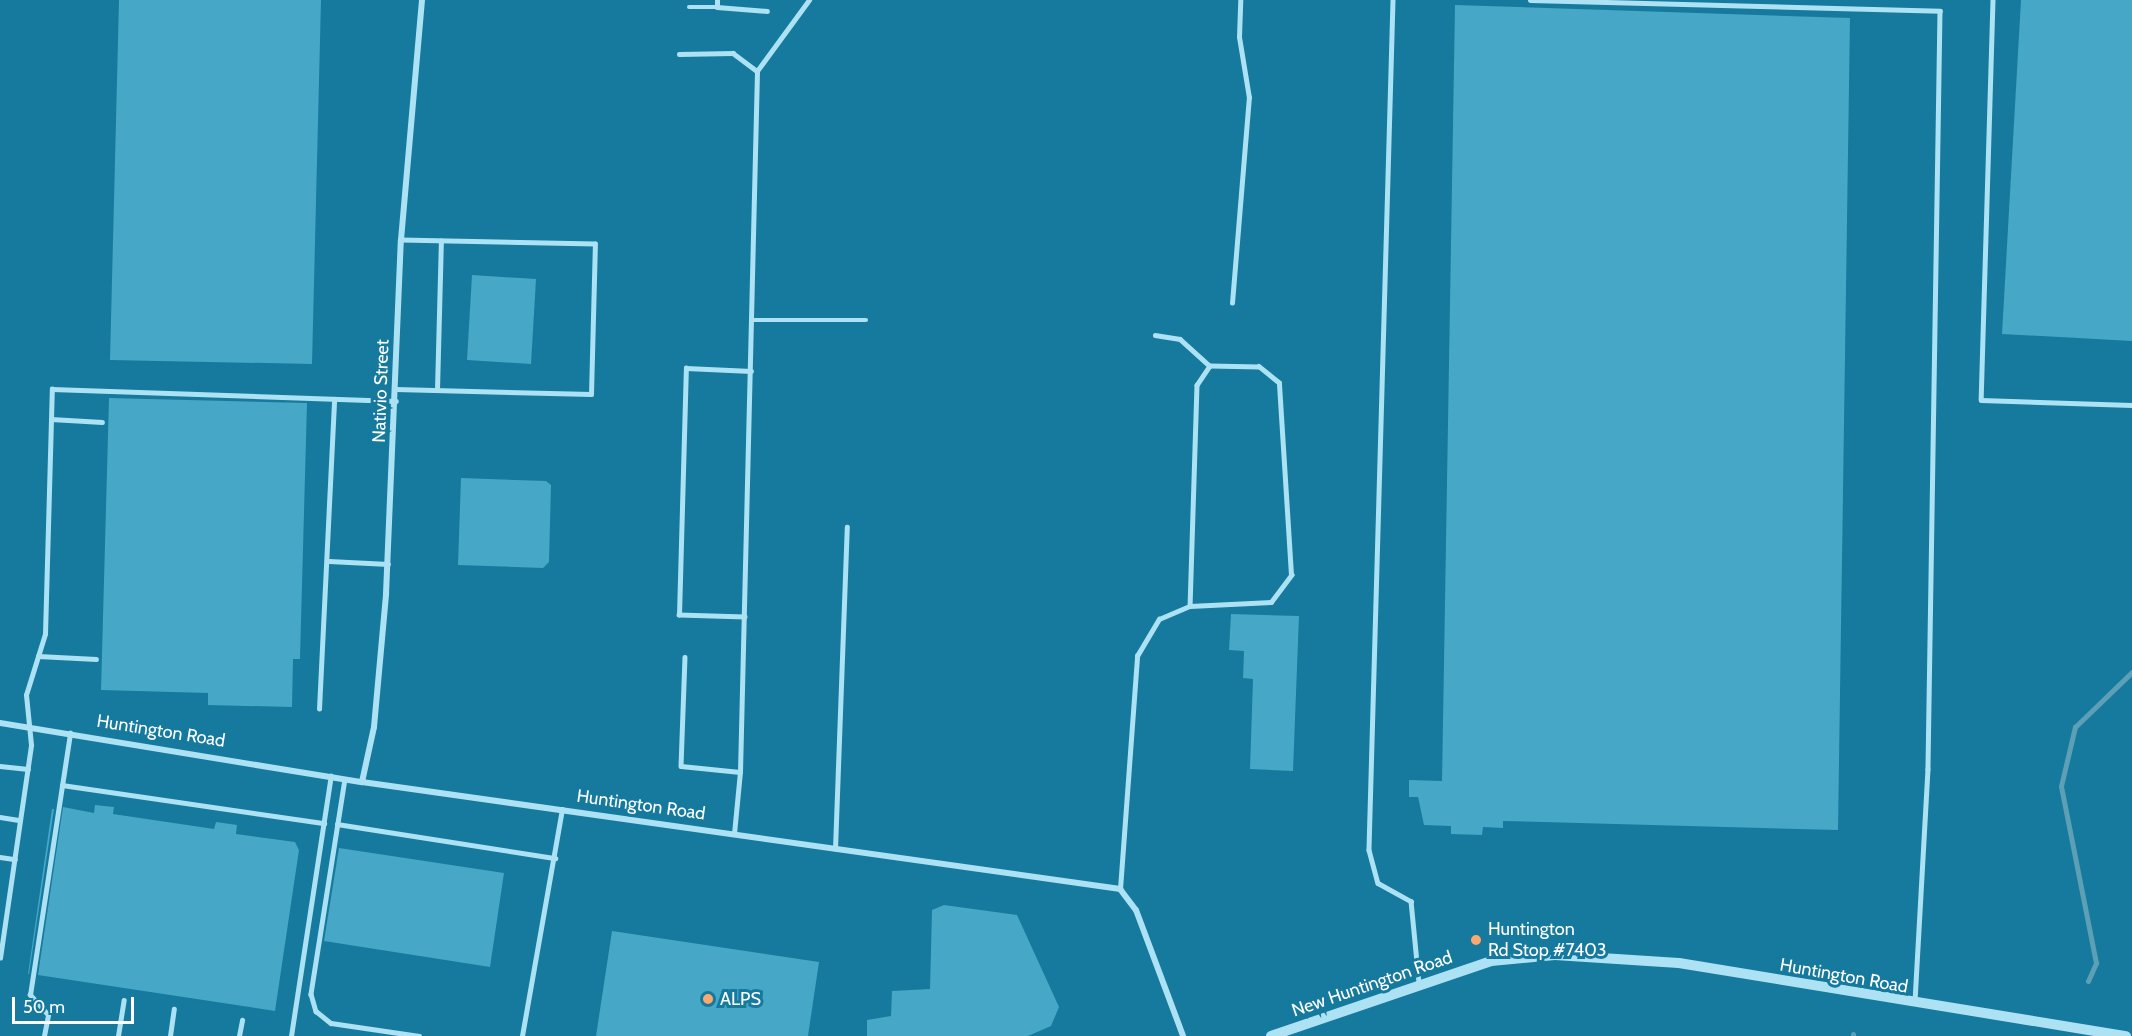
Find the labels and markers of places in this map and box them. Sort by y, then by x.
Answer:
place label: Huntington Rd Stop #7403 [1488,919,1607,962]
marker: Huntington Rd Stop #7403 [1469,933,1483,947]
place label: ALPS [720,988,761,1010]
marker: ALPS [701,992,715,1006]

